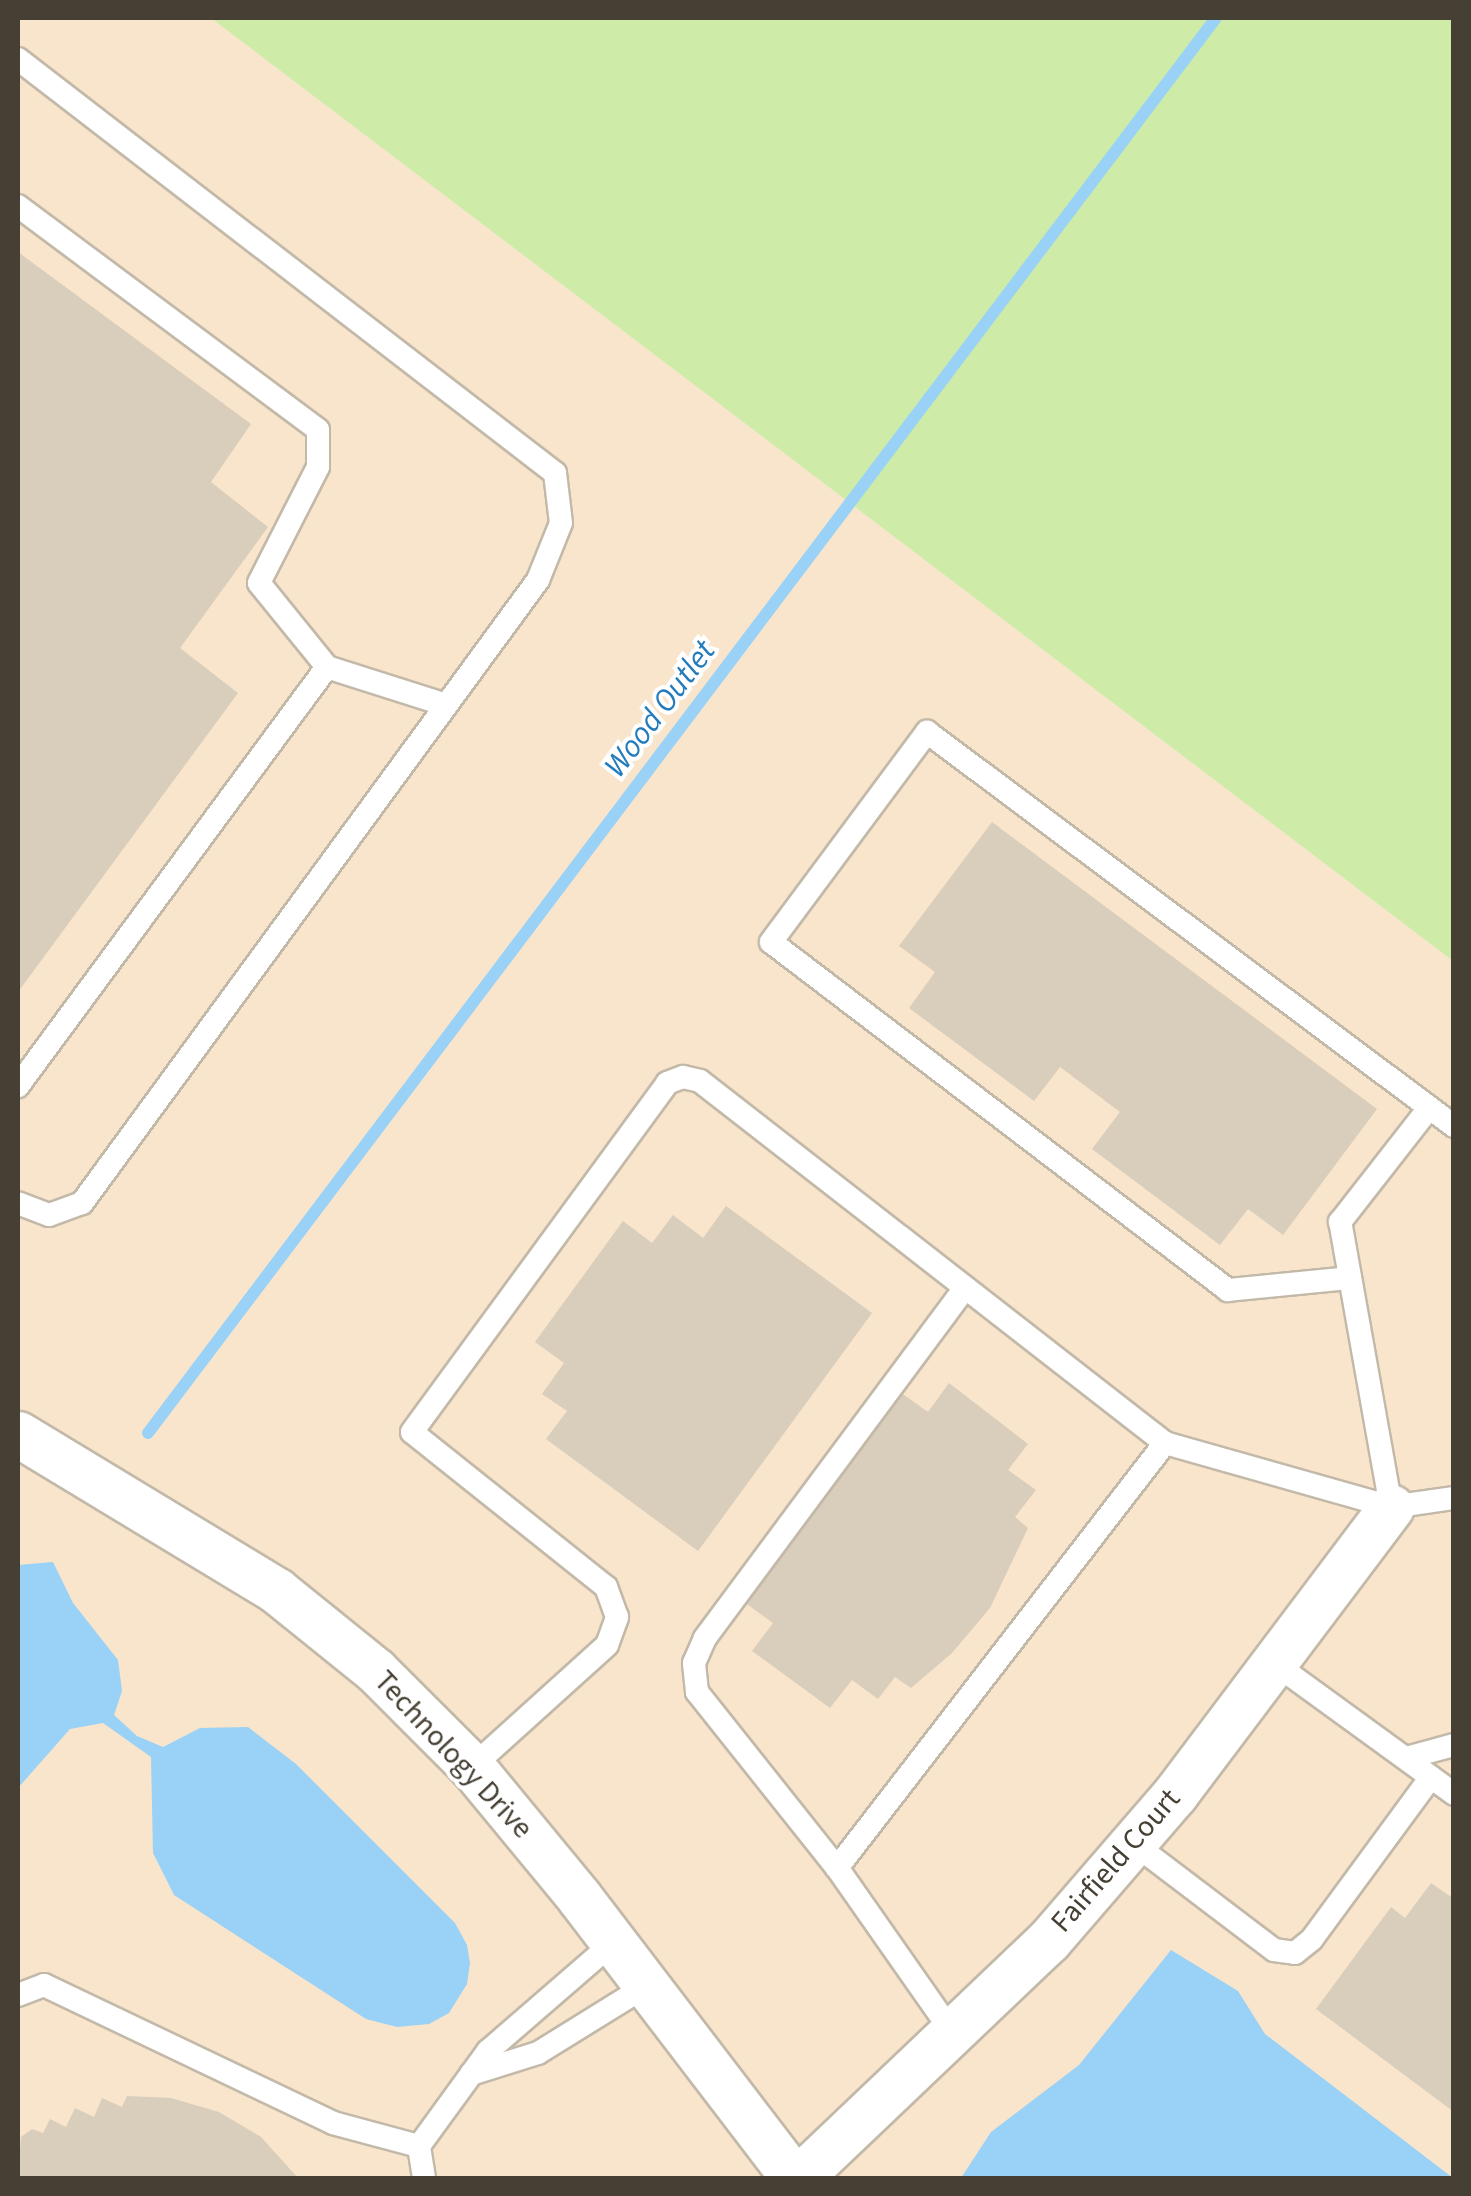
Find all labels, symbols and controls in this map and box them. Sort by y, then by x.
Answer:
water label: Wood Outlet [596,633,724,785]
street label: Technology Drive [366,1664,540,1846]
street label: Fairfield Court [1044,1782,1188,1940]

